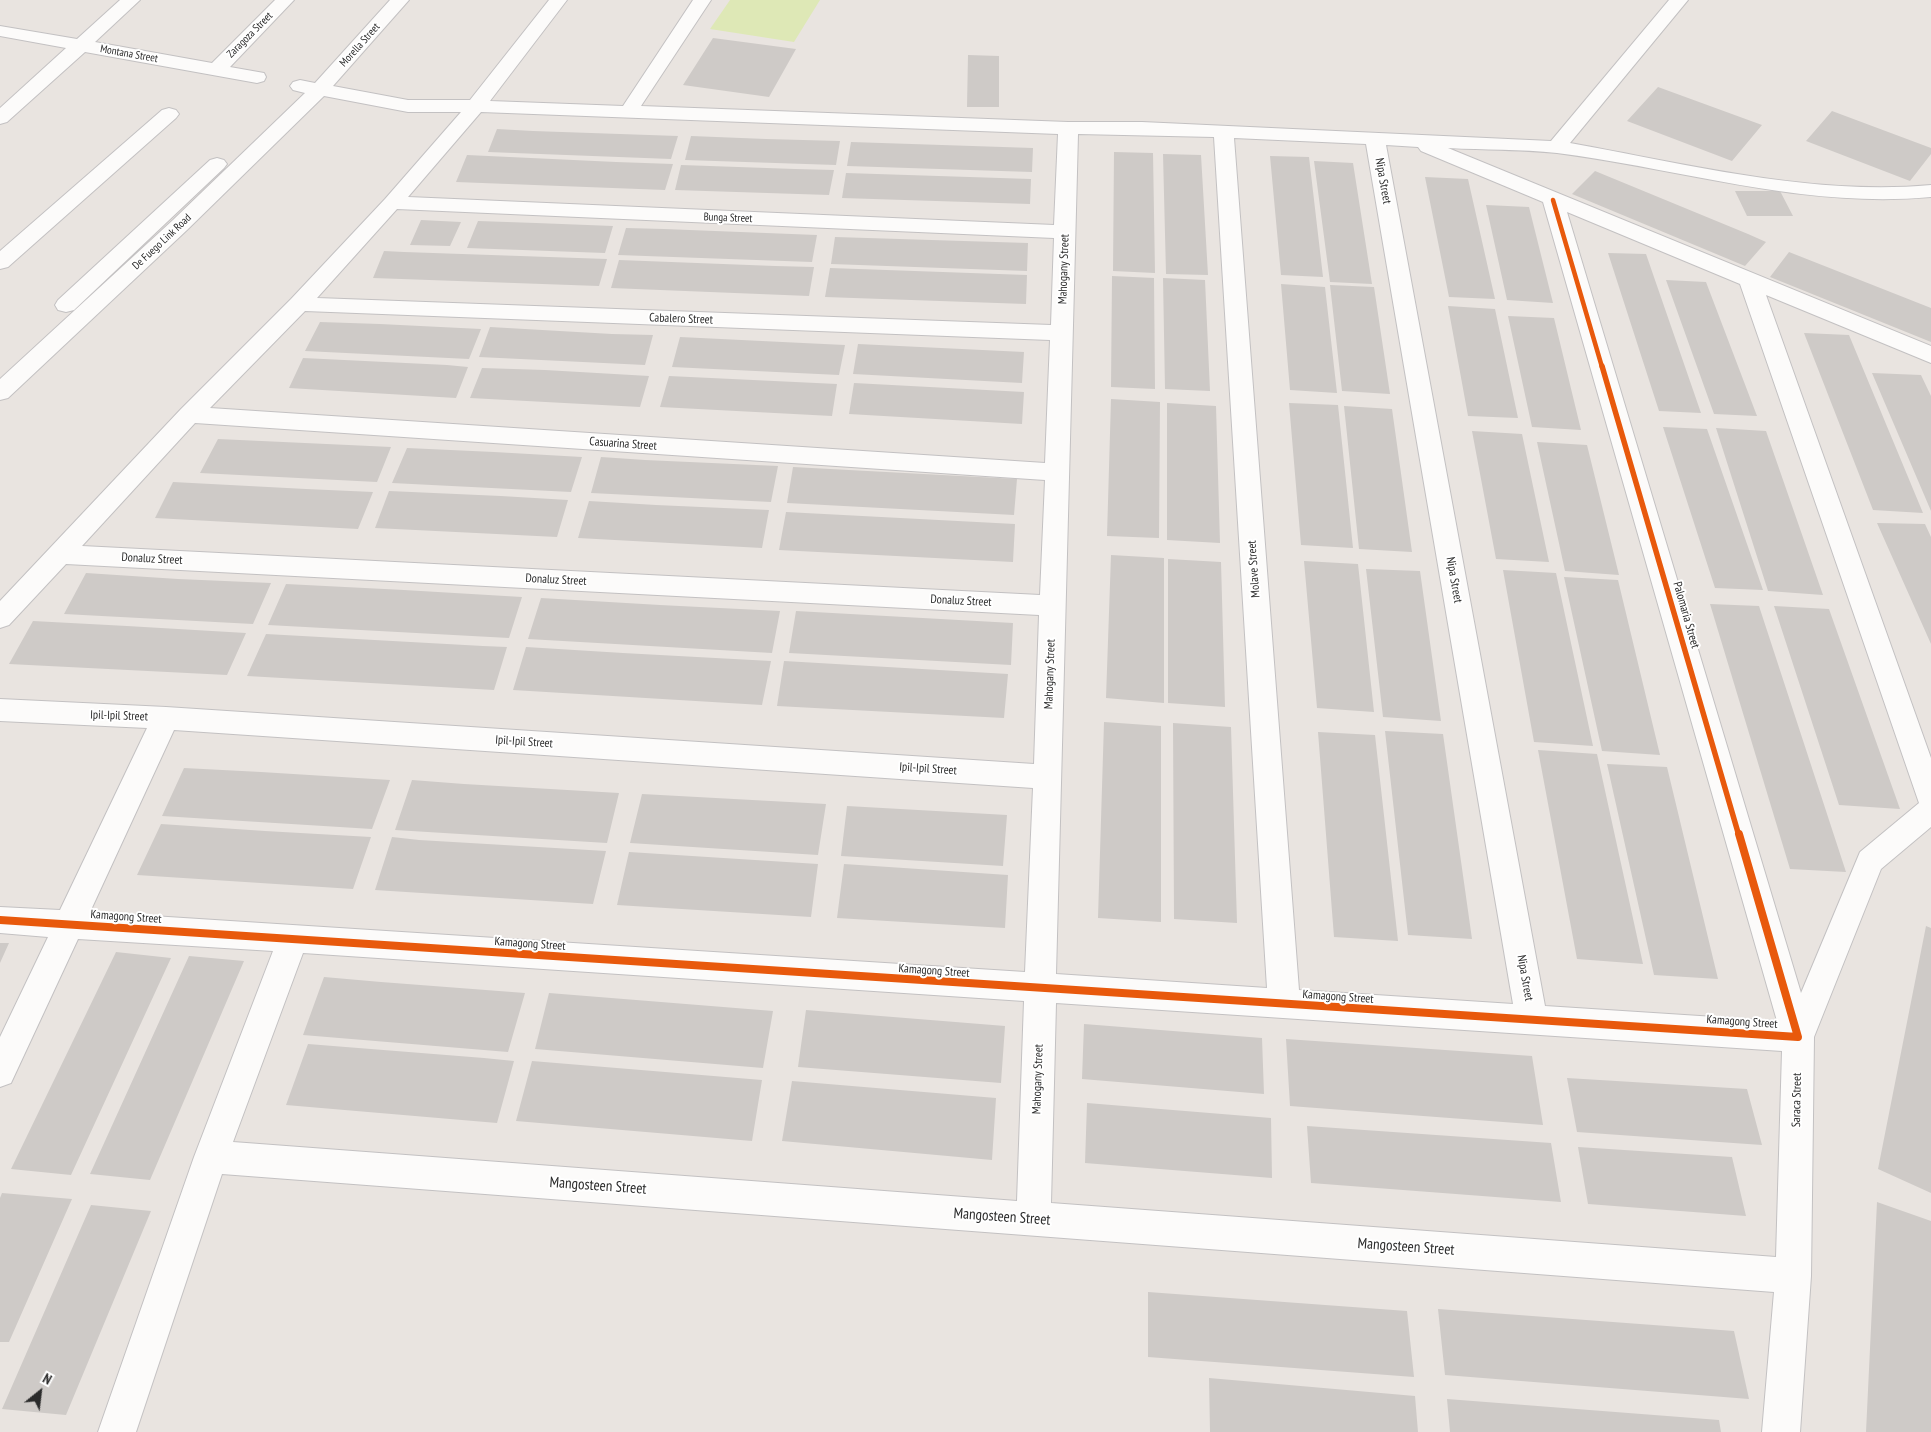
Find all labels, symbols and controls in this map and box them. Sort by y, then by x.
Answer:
street label: Zaragoza Street [224,9,276,61]
street label: Morella Street [337,21,383,69]
street label: Montana Street [99,42,159,66]
street label: Nipa Street [1372,157,1394,205]
street label: De Fuego Link Road [130,211,194,273]
street label: Bunga Street [703,211,753,225]
street label: Mahogany Street [1056,234,1072,304]
street label: Cabalero Street [649,311,713,327]
street label: Casuarina Street [589,434,657,454]
street label: Molave Street [1245,540,1263,598]
street label: Donaluz Street [121,550,183,568]
street label: Nipa Street [1443,556,1465,604]
street label: Donaluz Street [525,571,587,589]
street label: Palomaria Street [1670,580,1702,650]
street label: Donaluz Street [930,592,992,610]
street label: Mahogany Street [1042,639,1058,709]
street label: Ipil-Ipil Street [90,708,148,724]
street label: Ipil-Ipil Street [495,733,553,751]
street label: Ipil-Ipil Street [899,760,957,778]
street label: Kamagong Street [90,907,162,927]
street label: Kamagong Street [494,934,566,954]
street label: Nipa Street [1514,954,1536,1002]
street label: Kamagong Street [898,961,970,981]
street label: Kamagong Street [1302,987,1374,1007]
street label: Kamagong Street [1706,1012,1778,1032]
street label: Mahogany Street [1030,1044,1046,1114]
street label: Saraca Street [1789,1073,1805,1127]
street label: Mangosteen Street [549,1174,647,1198]
street label: Mangosteen Street [953,1205,1051,1229]
street label: Mangosteen Street [1357,1235,1455,1259]
north arrow [15,1367,65,1417]
text: N [40,1369,55,1389]

